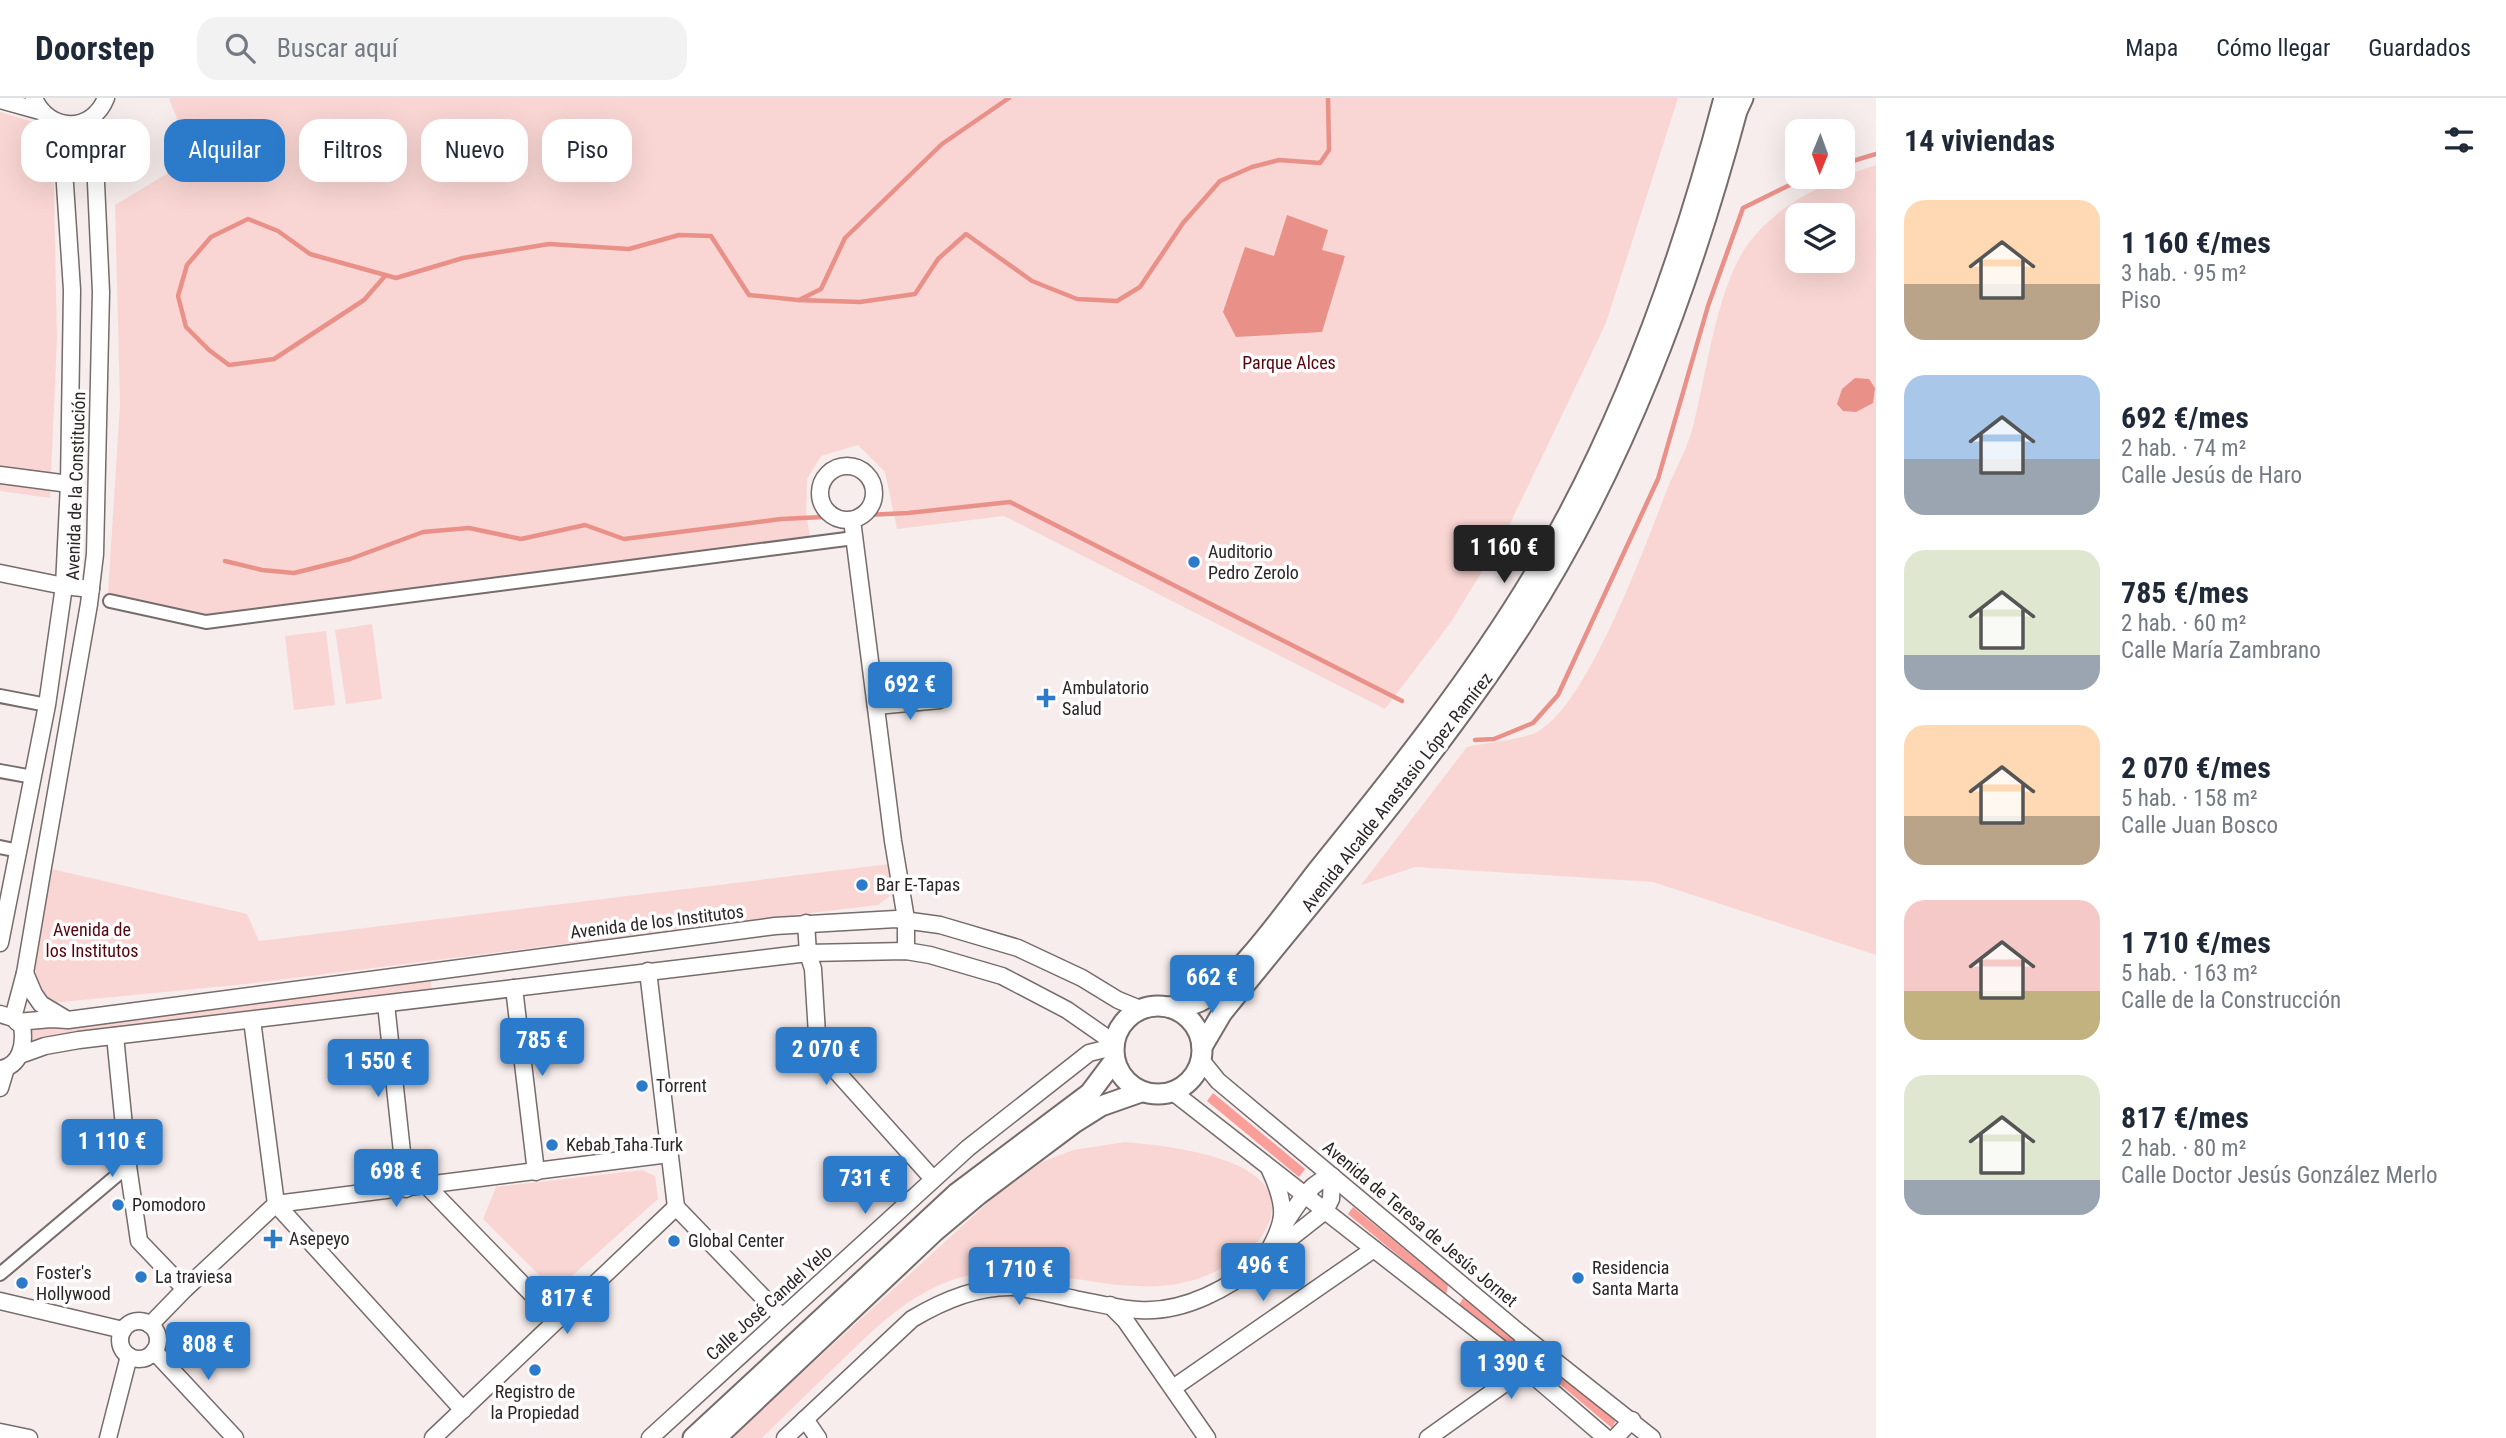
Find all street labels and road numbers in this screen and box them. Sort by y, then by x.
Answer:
street label: Avenida de la Constitución [62,391,89,581]
street label: Avenida Alcalde Anastasio López Ramírez [1297,668,1497,915]
street label: Avenida de los Institutos [569,900,745,943]
street label: Avenida de Teresa de Jesús Jornet [1319,1136,1522,1311]
street label: Calle José Candel Yelo [702,1241,836,1365]

